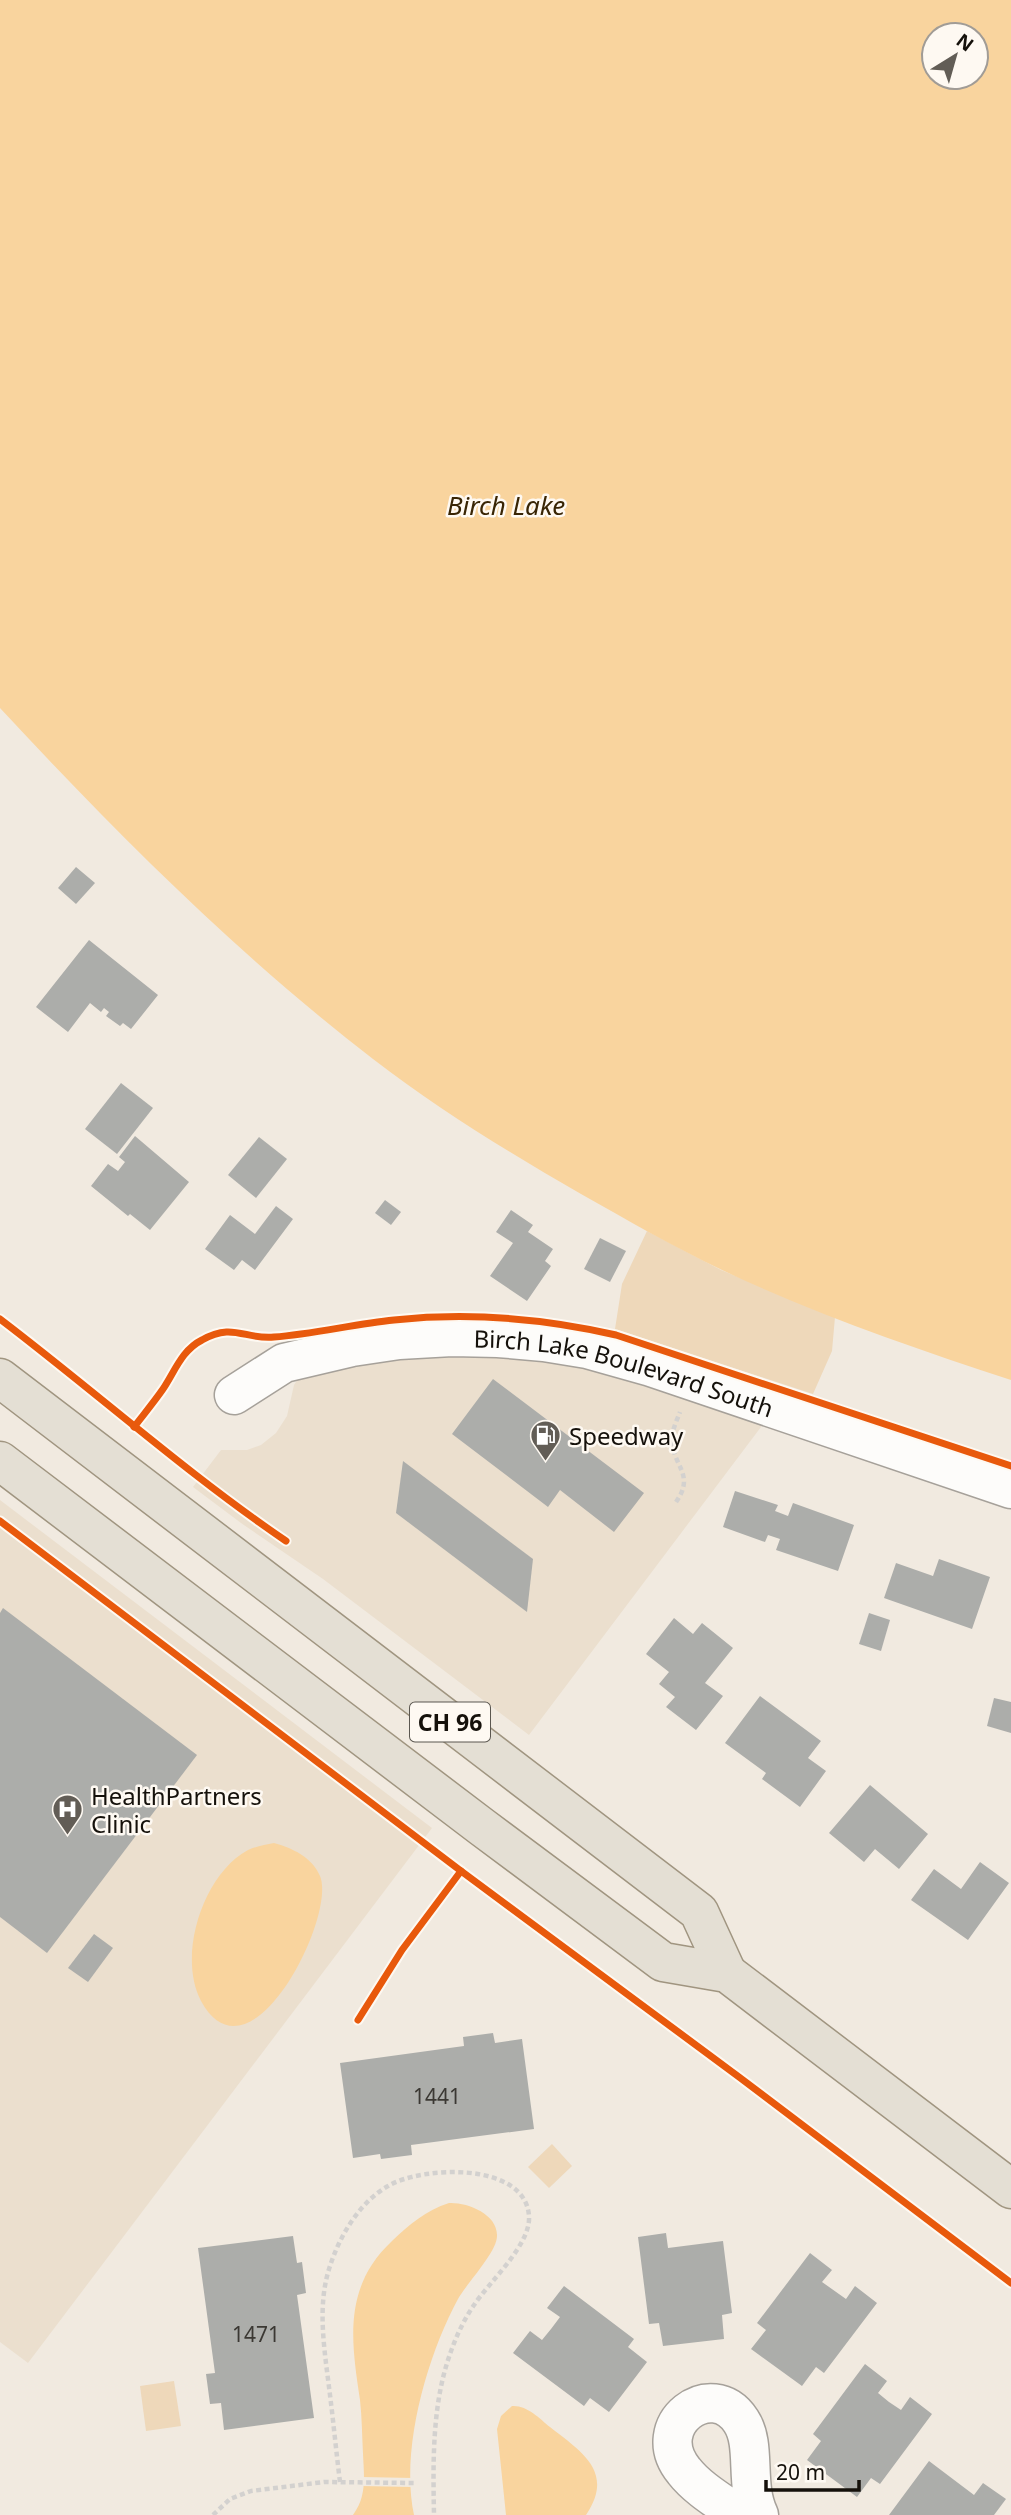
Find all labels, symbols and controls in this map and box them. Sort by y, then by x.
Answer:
north arrow [920,21,990,91]
text: N [951,27,979,57]
water label: Birch Lake [447,487,565,523]
street label: Birch Lake Boulevard South [473,1321,778,1424]
fuel station icon: Speedway [529,1418,563,1462]
place label: Speedway [569,1419,684,1452]
road number: CH 96 [410,1702,490,1742]
place label: HealthPartners Clinic [91,1779,262,1840]
hospital icon: HealthPartners Clinic [51,1792,85,1836]
house number: 1441 [413,2082,461,2110]
house number: 1471 [232,2320,280,2348]
scale bar [766,2448,859,2492]
text: 20 m [776,2458,825,2486]

